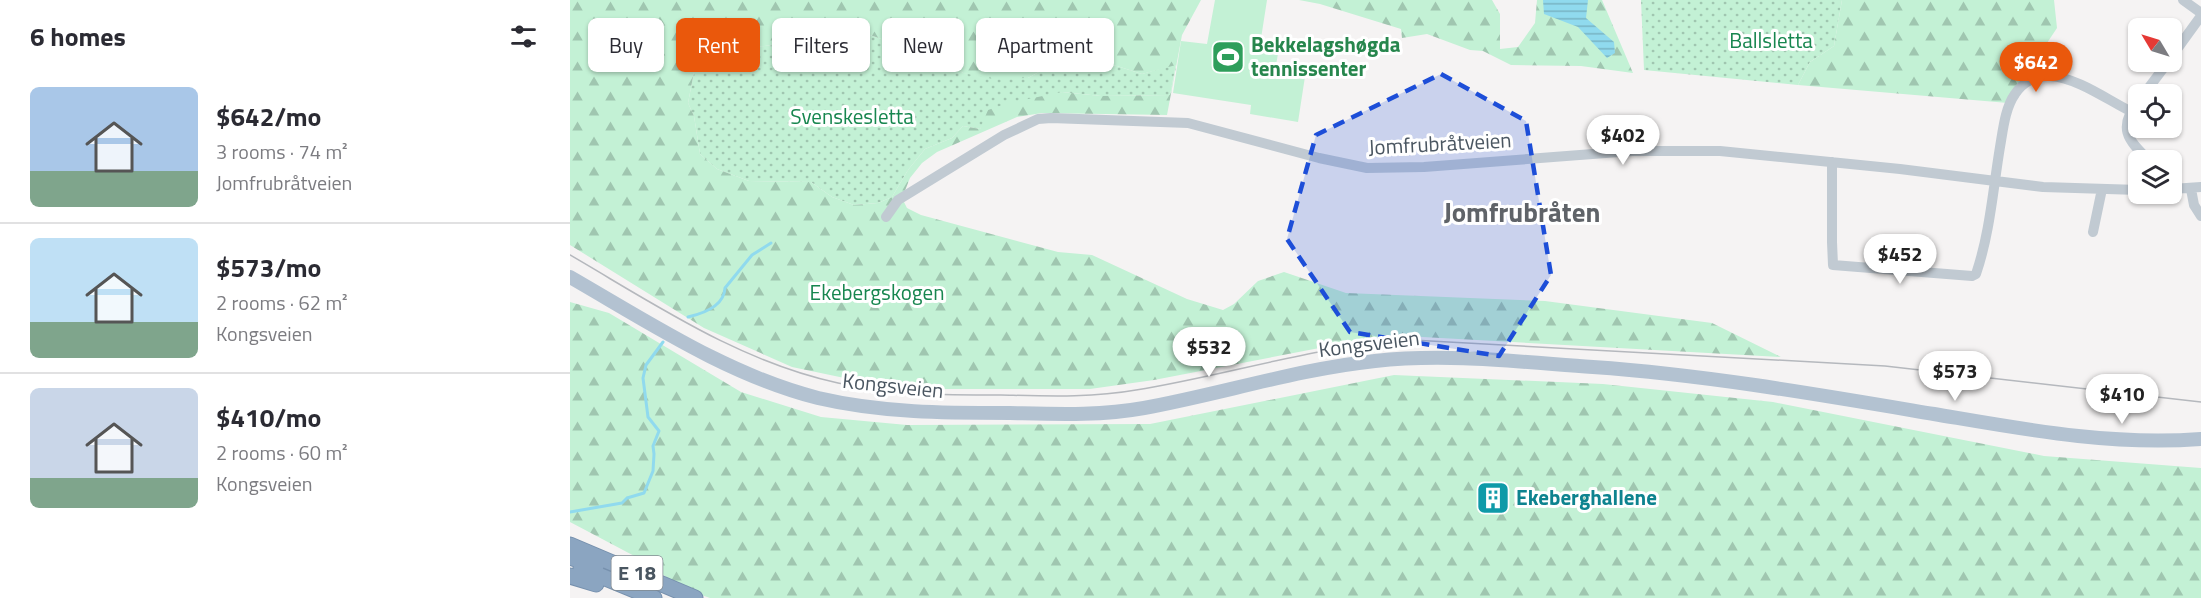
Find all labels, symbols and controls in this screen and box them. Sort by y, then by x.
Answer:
text: 6 homes [30,17,126,56]
chip: Buy [588,18,664,72]
chip: Rent [676,18,760,72]
chip: Filters [772,18,870,72]
chip: New [882,18,964,72]
chip: Apartment [976,18,1114,72]
north arrow [2128,18,2182,72]
map controls [2128,18,2182,204]
icon: filters [507,20,540,53]
park label: Ballsletta [1729,24,1813,56]
place label: Bekkelagshøgda tennissenter [1251,28,1401,84]
sports icon: Bekkelagshøgda tennissenter [1210,39,1246,75]
pin: $642 [2000,42,2072,93]
text: $642 [2014,46,2058,77]
button: locate [2128,84,2182,138]
text: $642/mo [216,97,321,136]
park label: Svenskesletta [790,100,914,132]
icon: home [78,111,150,183]
pin: $402 [1587,115,1659,166]
text: $402 [1601,119,1645,150]
street label: Jomfrubråtveien [1368,123,1512,163]
text: 3 rooms · 74 m² [216,136,348,167]
button: layers [2128,150,2182,204]
text: Jomfrubråtveien [216,167,352,198]
district label: Jomfrubråten [1444,191,1600,232]
pin: $452 [1864,234,1936,285]
text: $452 [1878,238,1922,269]
text: $573/mo [216,248,321,287]
icon: home [78,262,150,334]
park label: Ekebergskogen [810,276,944,308]
text: 2 rooms · 62 m² [216,287,348,318]
text: Kongsveien [216,318,313,349]
street label: Kongsveien [1317,321,1421,365]
pin: $532 [1173,327,1245,378]
text: $532 [1187,331,1231,362]
pin: $573 [1919,351,1991,402]
text: $573 [1933,355,1977,386]
street label: Kongsveien [841,364,945,406]
pin: $410 [2086,374,2158,425]
text: $410 [2100,378,2144,409]
text: $410/mo [216,398,321,437]
icon: home [78,412,150,484]
text: 2 rooms · 60 m² [216,437,348,468]
text: Kongsveien [216,468,313,499]
building icon: Ekeberghallene [1475,480,1511,516]
place label: Ekeberghallene [1516,481,1657,513]
road number: E 18 [612,556,662,590]

